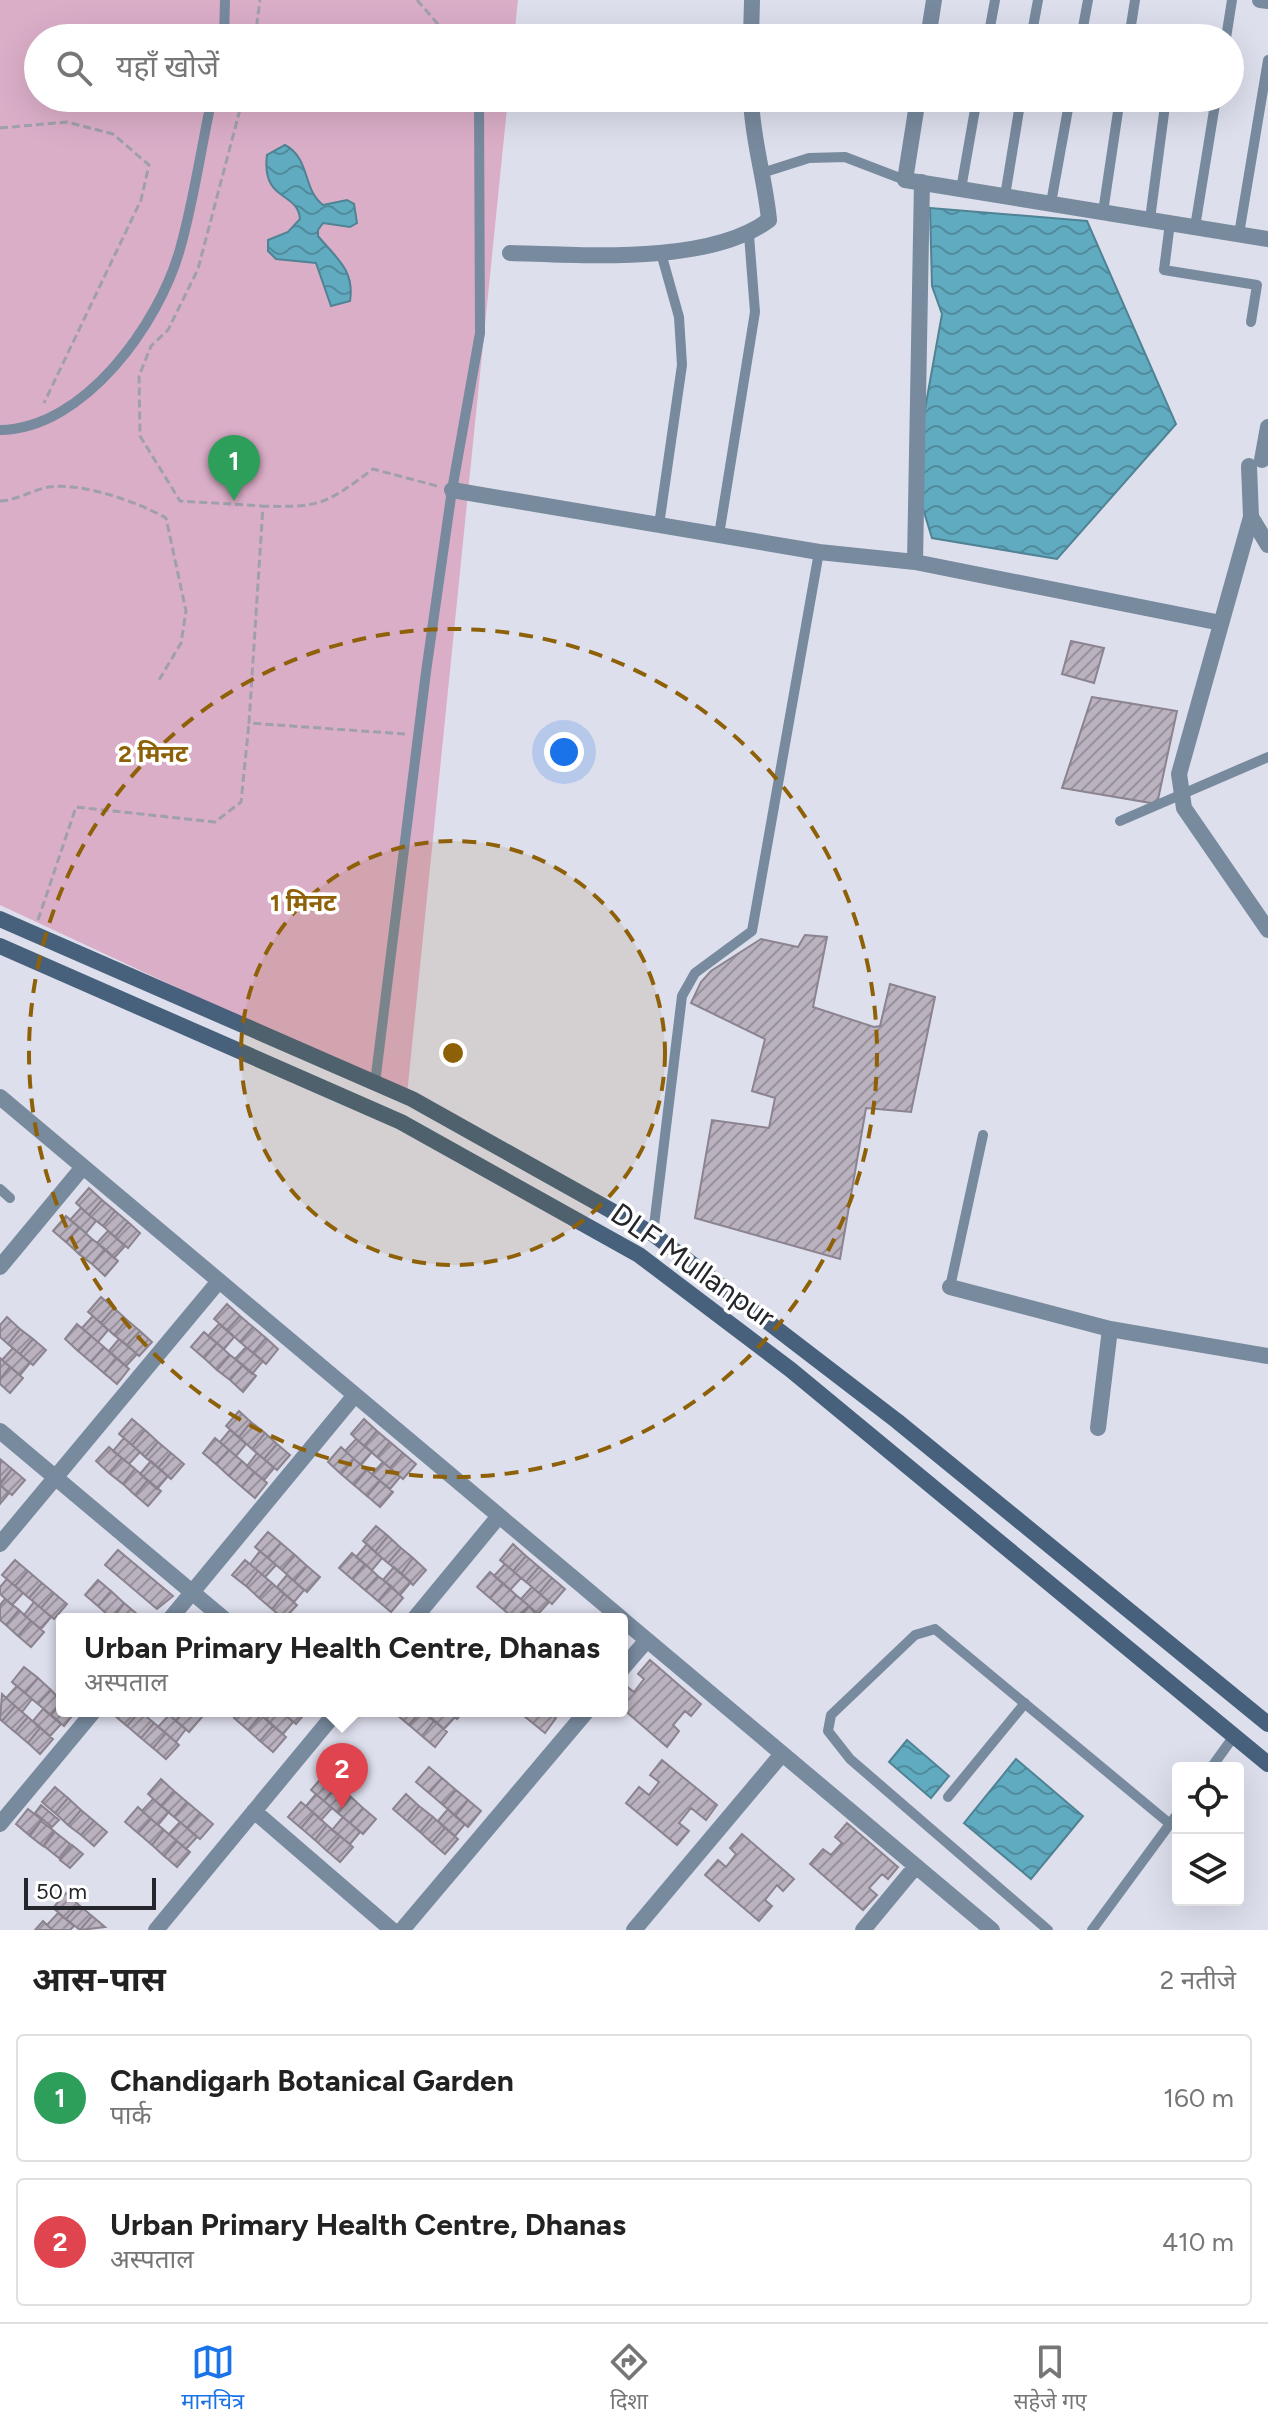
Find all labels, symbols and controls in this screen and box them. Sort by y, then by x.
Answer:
search box [24,24,1244,112]
icon: search [52,46,96,90]
text: यहाँ खोजें [116,48,219,85]
pin: 1 [208,435,260,501]
your location [544,732,584,772]
text: 2 मिनट [118,739,189,768]
text: 1 मिनट [270,888,337,917]
centre of rings [439,1039,467,1067]
street label: DLF Mullanpur [604,1195,782,1335]
popup [56,1613,628,1717]
text: Urban Primary Health Centre, Dhanas [84,1629,600,1666]
text: अस्पताल [84,1666,168,1698]
pin: 2 [316,1743,368,1809]
map controls [1172,1762,1244,1906]
button: locate [1172,1762,1244,1834]
button: layers [1172,1834,1244,1906]
scale bar [24,1874,156,1910]
text: 50 m [36,1878,87,1905]
text: आस-पास [32,1959,166,2000]
text: 2 नतीजे [1160,1964,1236,1996]
text: Chandigarh Botanical Garden [110,2062,514,2099]
text: 1 [55,2082,65,2114]
text: 160 m [1163,2082,1234,2114]
text: पार्क [110,2099,151,2131]
text: Urban Primary Health Centre, Dhanas [110,2206,626,2243]
text: 2 [52,2226,68,2258]
text: 410 m [1162,2226,1234,2258]
text: अस्पताल [110,2243,194,2275]
tab: मानचित्र [181,2340,244,2418]
tab: दिशा [607,2340,651,2418]
tab: सहेजे गए [1014,2340,1087,2418]

